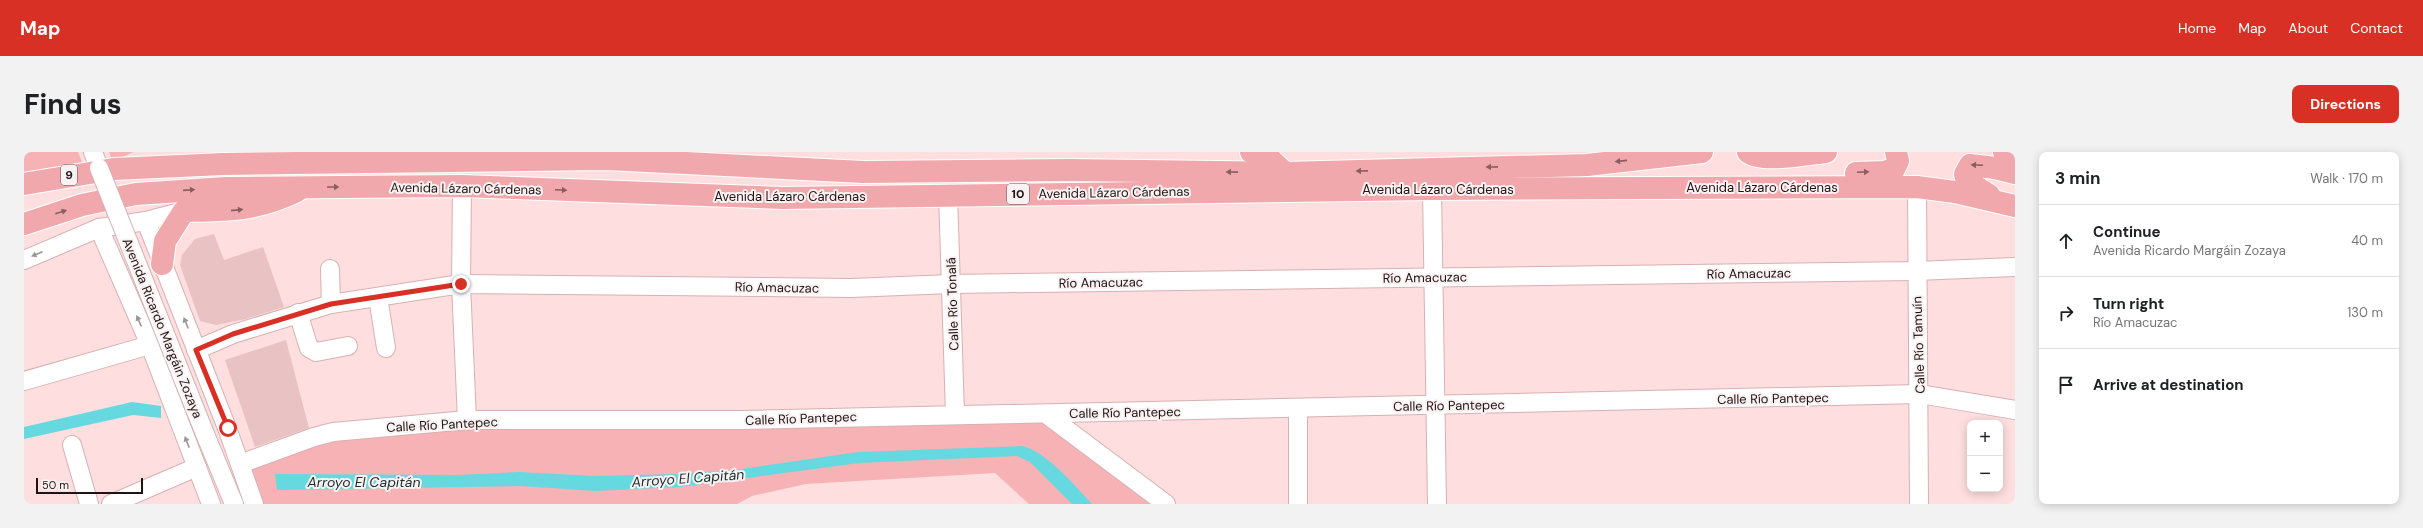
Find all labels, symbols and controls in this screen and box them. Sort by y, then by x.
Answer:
text: Map [20,16,60,41]
text: Home [2178,19,2216,37]
text: Map [2238,19,2266,37]
text: About [2288,19,2328,37]
text: Contact [2350,19,2403,37]
button: Directions [2292,85,2399,123]
text: Find us [24,86,122,123]
one-way arrow [1615,158,1627,164]
one-way arrow [1971,162,1983,169]
one-way arrow [1486,164,1498,171]
road number: 9 [61,165,77,185]
text: 3 min [2055,167,2100,189]
one-way arrow [1355,168,1368,174]
one-way arrow [1225,169,1238,175]
one-way arrow [1857,169,1870,175]
text: Walk · 170 m [2310,170,2383,187]
street label: Avenida Lázaro Cárdenas [390,179,542,198]
street label: Avenida Lázaro Cárdenas [1686,179,1838,196]
street label: Avenida Lázaro Cárdenas [1362,181,1514,198]
street label: Avenida Lázaro Cárdenas [1038,183,1190,202]
one-way arrow [327,184,340,190]
road number: 10 [1007,184,1029,204]
one-way arrow [183,187,195,194]
one-way arrow [555,187,568,193]
street label: Avenida Lázaro Cárdenas [714,188,866,205]
one-way arrow [231,206,243,213]
one-way arrow [55,209,67,215]
text: Continue [2093,222,2161,242]
icon: ahead [2055,230,2077,252]
text: 40 m [2351,232,2383,249]
street label: Avenida Ricardo Margáin Zozaya [119,236,207,421]
text: Avenida Ricardo Margáin Zozaya [2093,242,2286,259]
one-way arrow [31,252,43,258]
street label: Calle Río Tonalá [942,257,963,351]
street label: Río Amacuzac [1707,264,1791,283]
street label: Río Amacuzac [1383,268,1467,287]
street label: Río Amacuzac [1059,273,1143,292]
route end [452,275,470,293]
street label: Río Amacuzac [735,278,819,297]
text: Turn right [2093,294,2164,314]
street label: Calle Río Tamuín [1908,296,1929,394]
icon: right [2055,302,2077,324]
text: 130 m [2347,304,2383,321]
text: Río Amacuzac [2093,314,2177,331]
one-way arrow [136,315,142,326]
one-way arrow [182,317,188,329]
icon: arrive [2055,374,2077,396]
text: Arrive at destination [2093,375,2244,395]
street label: Calle Río Pantepec [1717,389,1829,408]
street label: Calle Río Pantepec [1393,396,1505,415]
street label: Calle Río Pantepec [1069,403,1181,422]
street label: Calle Río Pantepec [745,408,857,429]
street label: Calle Río Pantepec [386,413,498,436]
route start [219,419,237,437]
map controls [1967,420,2003,492]
button: + [1967,420,2003,456]
one-way arrow [183,435,189,447]
button: − [1967,456,2003,492]
water label: Arroyo El Capitán [630,465,745,491]
water label: Arroyo El Capitán [307,473,420,491]
scale bar [36,476,143,495]
text: 50 m [42,478,69,492]

